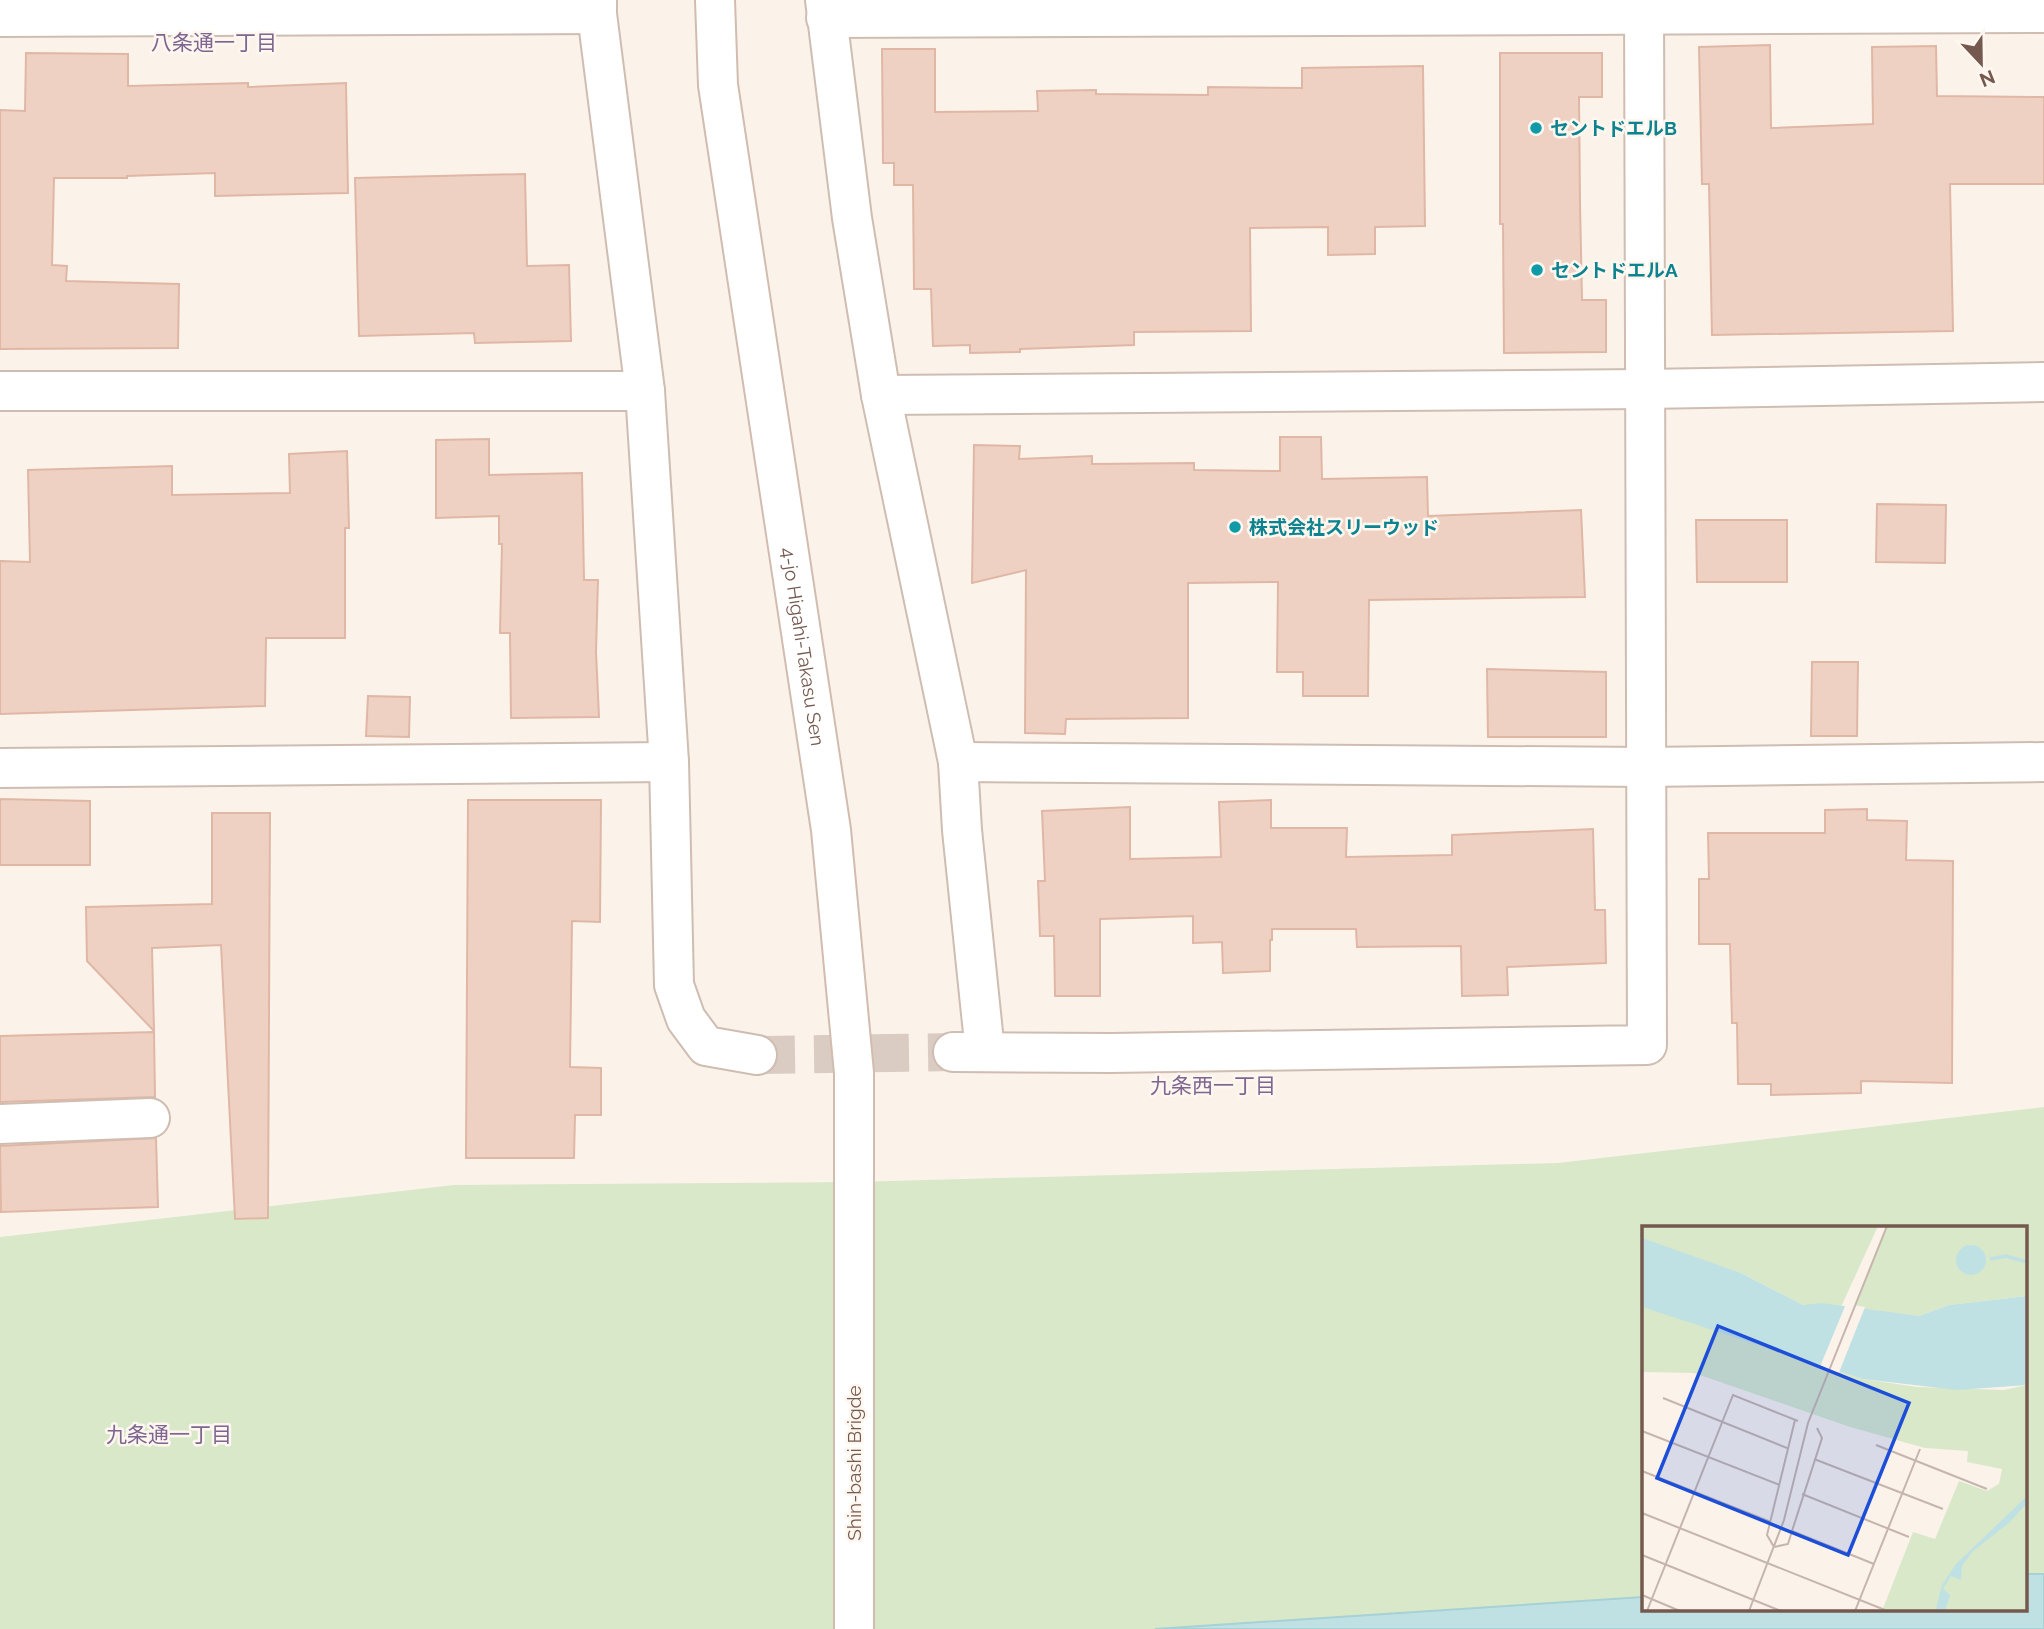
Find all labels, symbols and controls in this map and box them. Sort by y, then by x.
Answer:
north arrow [1946,28,2016,98]
district label: 八条通一丁目 [151,30,277,55]
text: N [1977,66,1998,92]
place label: セントドエルB [1550,117,1677,139]
marker: セントドエルB [1528,120,1544,136]
place label: セントドエルA [1551,259,1678,281]
marker: セントドエルA [1529,262,1545,278]
place label: 株式会社スリーウッド [1249,516,1439,538]
marker: 株式会社スリーウッド [1227,519,1243,535]
street label: 4-jo Higahi-Takasu Sen [777,546,829,747]
district label: 九条西一丁目 [1150,1073,1276,1098]
inset map [1642,1226,2026,1612]
street label: Shin-bashi Brigde [843,1385,865,1541]
district label: 九条通一丁目 [106,1422,232,1447]

